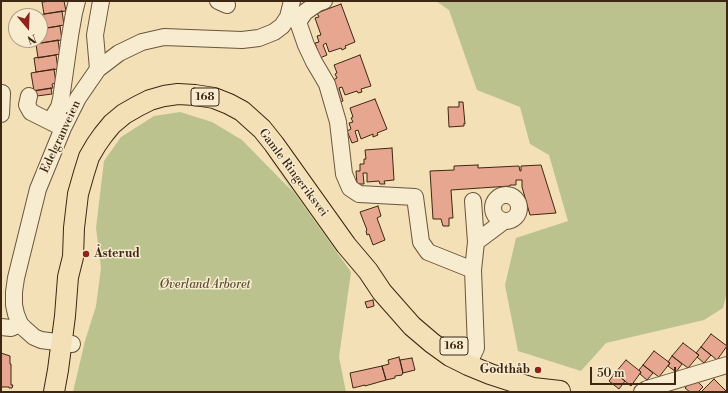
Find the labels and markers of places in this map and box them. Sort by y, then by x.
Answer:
place label: Åsterud [94,247,140,261]
marker: Åsterud [81,249,91,259]
place label: Godthåb [480,363,530,377]
marker: Godthåb [533,365,543,375]

